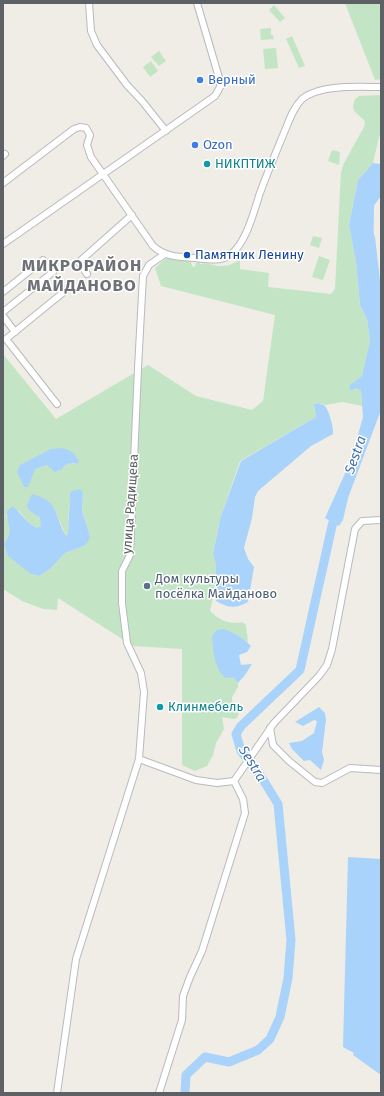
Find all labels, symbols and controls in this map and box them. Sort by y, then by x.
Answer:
place label: Верный [208,72,256,88]
marker: Верный [195,75,205,85]
place label: Ozon [203,137,233,153]
marker: Ozon [190,140,200,150]
place label: НИКПТИЖ [215,156,275,172]
marker: НИКПТИЖ [202,159,212,169]
place label: Памятник Ленину [195,247,304,263]
marker: Памятник Ленину [182,250,192,260]
district label: МИКРОРАЙОН МАЙДАНОВО [22,256,142,296]
water label: Sestra [342,434,370,476]
street label: улица Радищева [120,453,142,555]
place label: Дом культуры посёлка Майданово [155,571,277,602]
marker: Дом культуры посёлка Майданово [142,581,152,591]
place label: Клинмебель [168,699,243,715]
marker: Клинмебель [155,702,165,712]
water label: Sestra [235,743,269,785]

